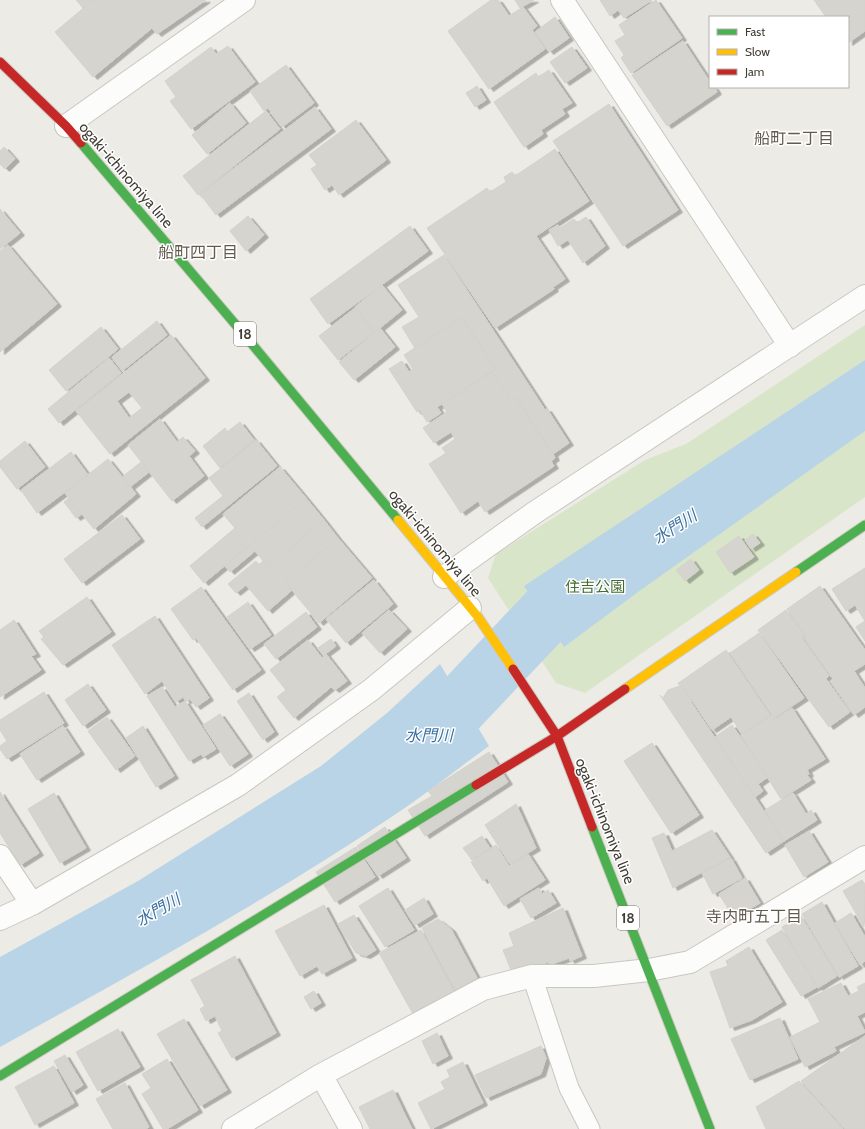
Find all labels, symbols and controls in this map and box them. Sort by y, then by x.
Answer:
legend [709,16,849,88]
text: Fast [745,24,765,39]
text: Slow [745,44,770,59]
text: Jam [744,64,764,79]
street label: ogaki-ichinomiya line [75,118,177,232]
district label: 船町二丁目 [754,129,834,148]
district label: 船町四丁目 [158,243,238,262]
road number: 18 [234,322,256,346]
street label: ogaki-ichinomiya line [385,486,485,600]
water label: 水門川 [650,505,702,548]
park label: 住吉公園 [565,578,625,596]
water label: 水門川 [405,726,455,745]
street label: ogaki-ichinomiya line [572,755,639,887]
water label: 水門川 [132,889,185,930]
road number: 18 [617,906,639,930]
district label: 寺内町五丁目 [706,907,802,926]

